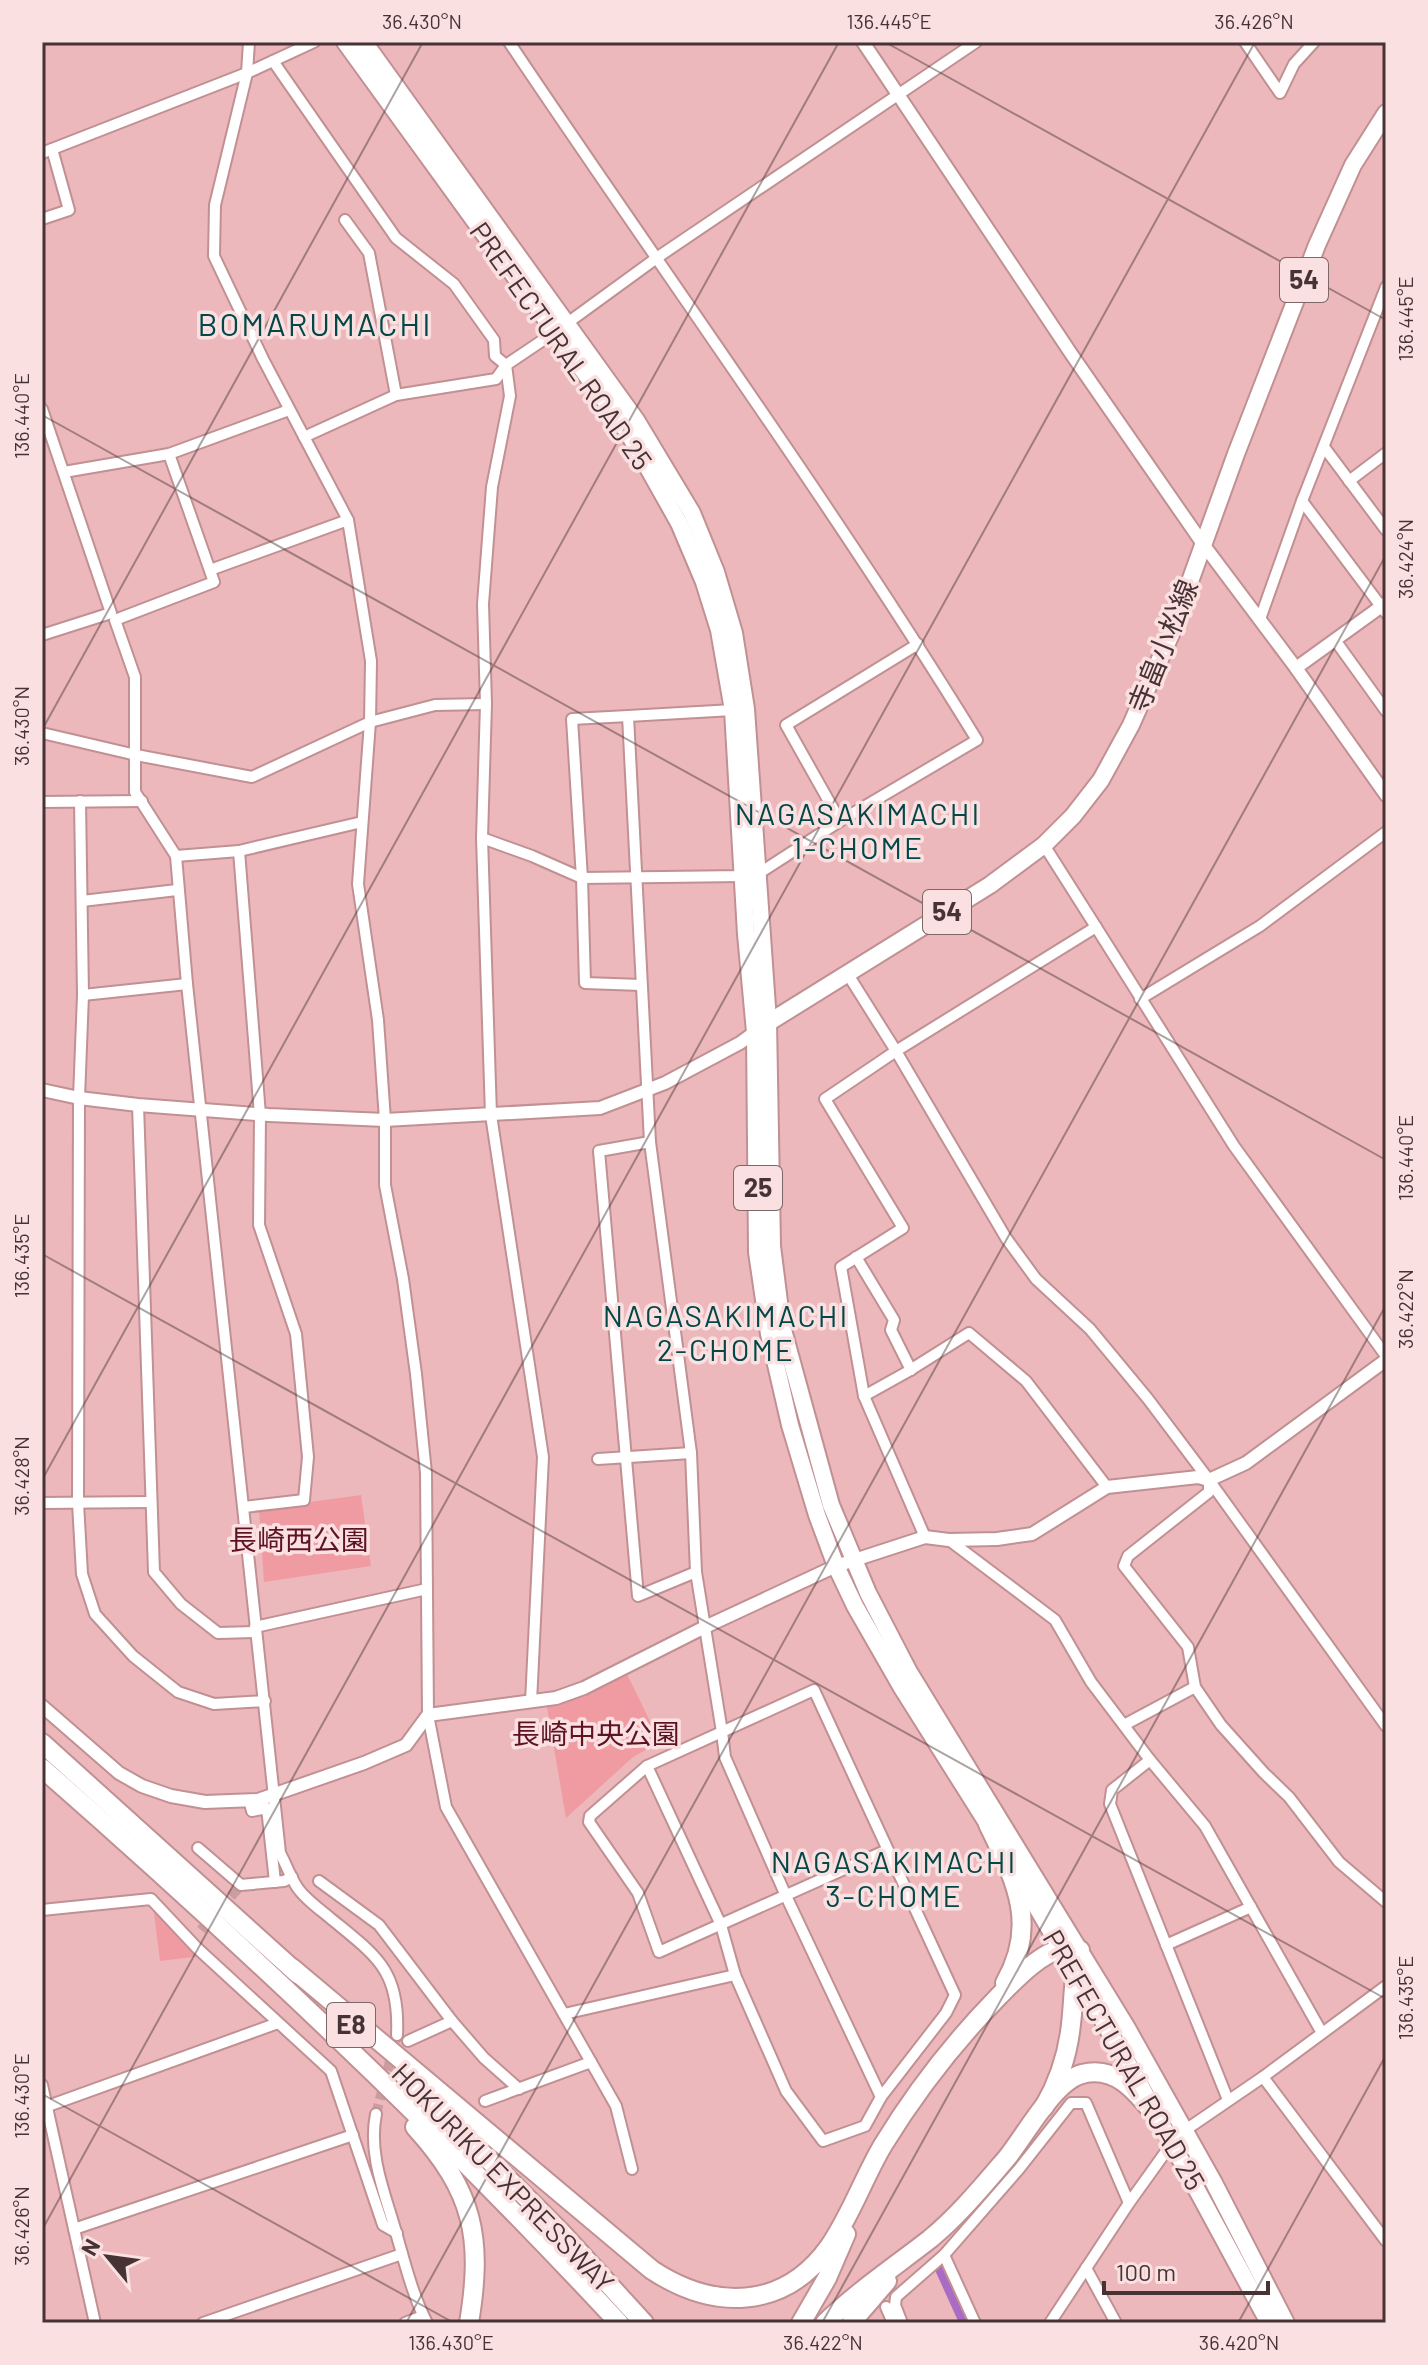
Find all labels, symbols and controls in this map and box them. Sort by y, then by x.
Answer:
text: 36.430°N [382,9,462,33]
text: 136.445°E [846,9,932,33]
text: 36.426°N [1214,9,1294,33]
street label: PREFECTURAL ROAD 25 [463,215,660,476]
road number: 54 [1280,258,1328,302]
text: 136.445°E [1393,276,1417,362]
district label: BOMARUMACHI [197,304,433,342]
text: 136.440°E [9,373,33,459]
text: 36.424°N [1393,519,1417,599]
street label: 寺畠小松線 [1120,574,1204,717]
text: 36.430°N [9,686,33,766]
district label: NAGASAKIMACHI 1-CHOME [735,795,981,865]
road number: 54 [923,890,971,934]
text: 136.440°E [1393,1115,1417,1201]
road number: 25 [734,1166,782,1210]
text: 136.435°E [9,1214,33,1298]
text: 36.422°N [1393,1269,1417,1349]
district label: NAGASAKIMACHI 2-CHOME [603,1297,849,1367]
text: 36.428°N [9,1436,33,1516]
park label: 長崎西公園 [229,1522,369,1556]
park label: 長崎中央公園 [512,1716,680,1750]
district label: NAGASAKIMACHI 3-CHOME [771,1843,1017,1913]
street label: PREFECTURAL ROAD 25 [1036,1923,1213,2196]
text: 136.435°E [1393,1956,1417,2040]
road number: E8 [327,2003,375,2047]
text: 136.430°E [9,2053,33,2139]
street label: HOKURIKU EXPRESSWAY [385,2056,622,2299]
text: 36.426°N [9,2186,33,2266]
north arrow [68,2217,148,2297]
text: N [75,2234,105,2260]
scale bar [1104,2245,1268,2295]
text: 100 m [1116,2257,1176,2286]
text: 136.430°E [408,2330,494,2354]
text: 36.422°N [783,2330,863,2354]
text: 36.420°N [1199,2330,1279,2354]

